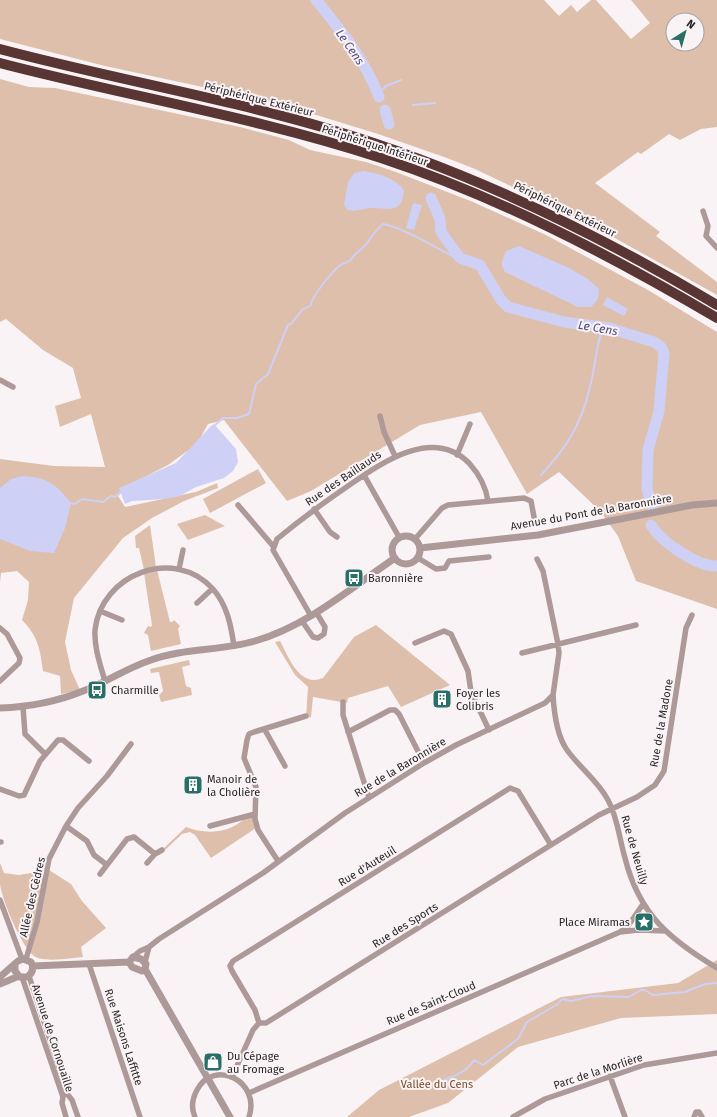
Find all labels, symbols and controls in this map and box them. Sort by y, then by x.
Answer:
north arrow [665,12,705,52]
text: N [684,17,698,32]
water label: Le Cens [333,27,367,68]
street label: Périphérique Extérieur [203,80,316,120]
street label: Périphérique Intérieur [320,122,430,169]
street label: Périphérique Extérieur [511,179,619,240]
water label: Le Cens [577,318,619,338]
street label: Rue des Baillauds [303,448,384,509]
street label: Avenue du Pont de la Baronnière [509,492,673,533]
bus stop icon: Baronnière [343,567,365,589]
place label: Baronnière [368,572,423,585]
street label: Rue de la Madone [647,678,676,768]
bus stop icon: Charmille [86,679,108,701]
place label: Charmille [111,684,159,697]
place label: Foyer les Colibris [456,687,500,713]
building icon: Foyer les Colibris [431,688,453,710]
street label: Rue de la Baronnière [352,735,448,800]
place label: Manoir de la Cholière [207,773,260,799]
building icon: Manoir de la Cholière [182,774,204,796]
street label: Rue de Neuilly [618,814,651,887]
street label: Rue d'Auteuil [336,843,399,889]
street label: Allée des Cèdres [17,856,48,938]
street label: Rue des Sports [370,900,440,951]
place icon: Place Miramas [633,911,655,933]
place label: Place Miramas [559,916,630,929]
street label: Rue de Saint-Cloud [385,979,478,1028]
street label: Avenue de Cornouaille [29,983,76,1094]
street label: Rue Maisons Laffitte [102,987,145,1087]
place label: Du Cépage au Fromage [227,1050,285,1076]
shop icon: Du Cépage au Fromage [202,1051,224,1073]
street label: Parc de la Morlière [552,1051,644,1092]
park label: Vallée du Cens [401,1078,473,1091]

